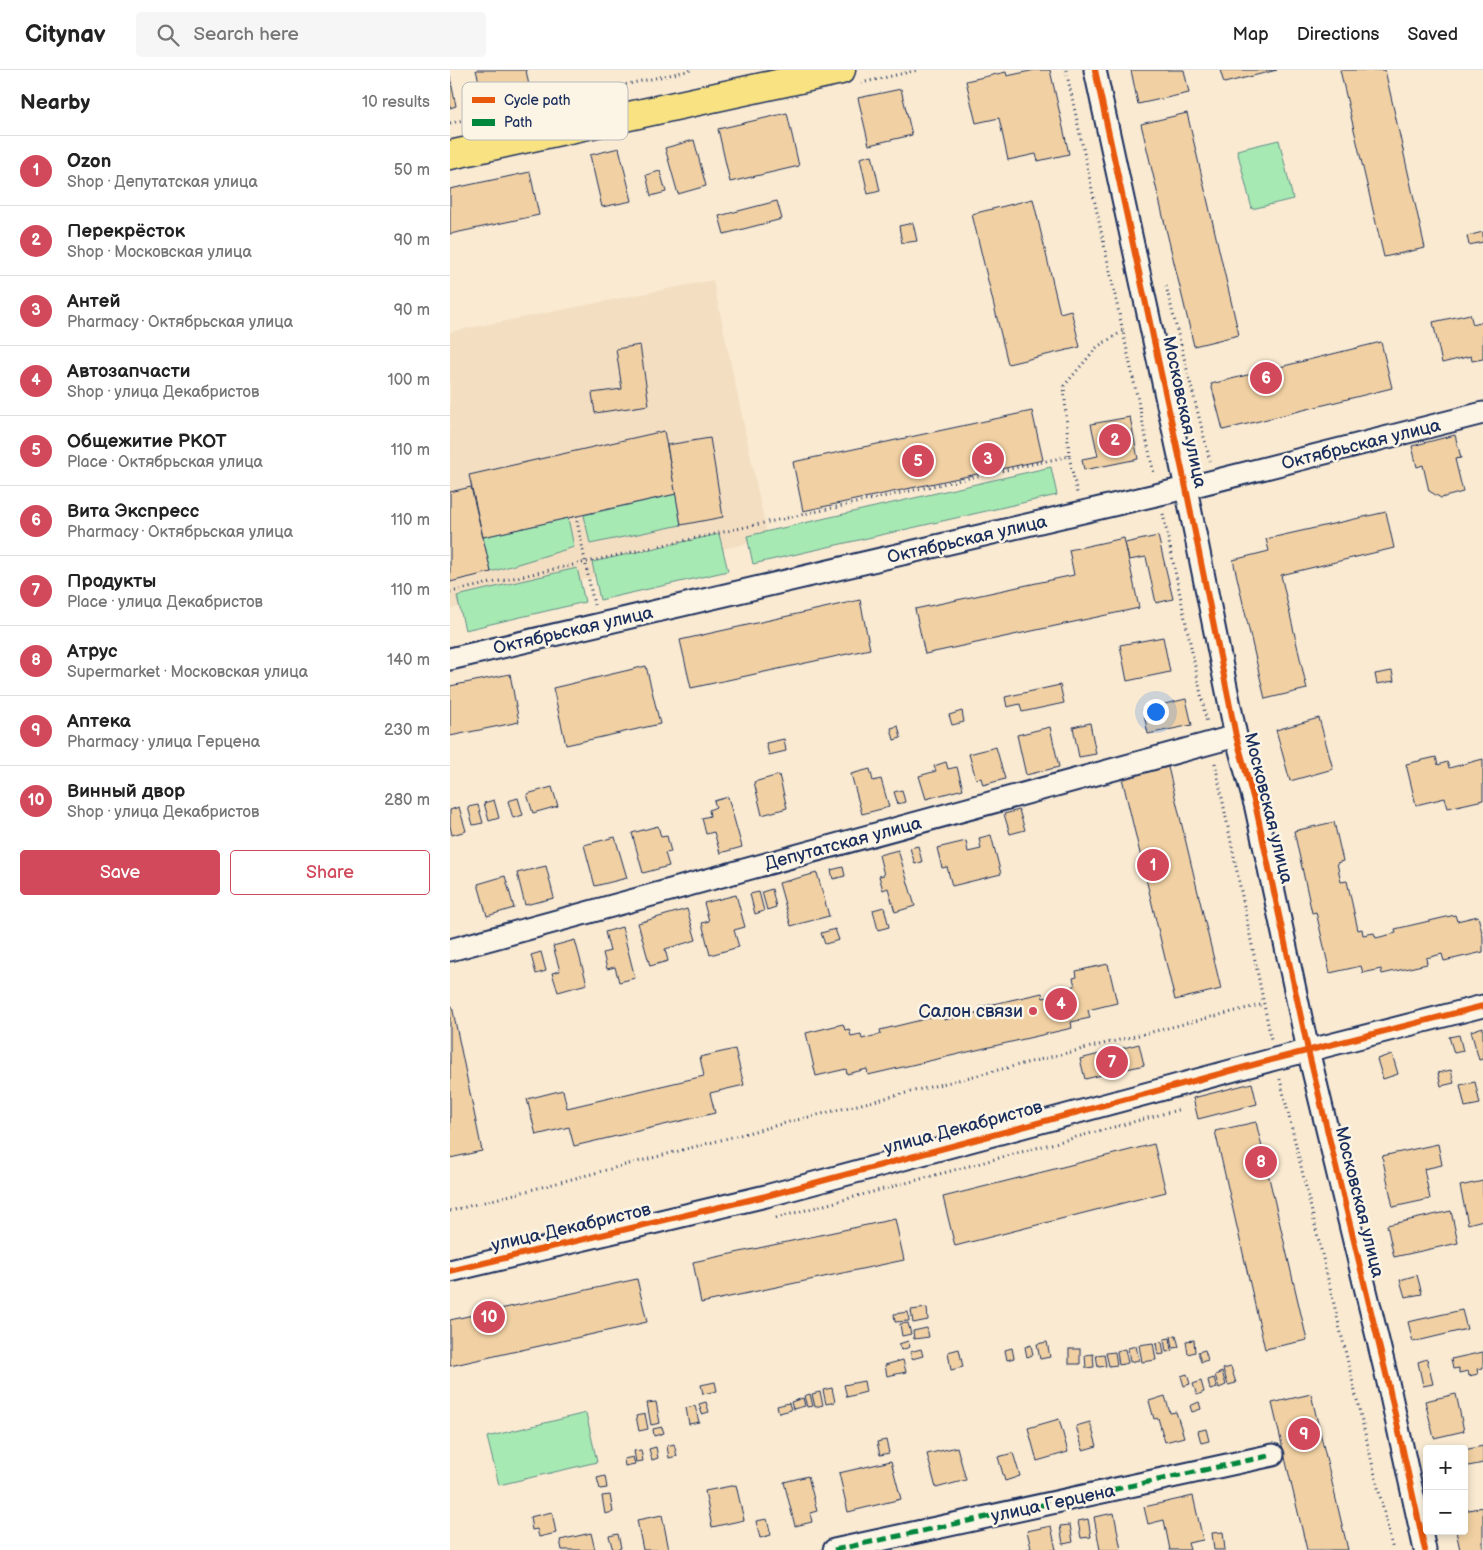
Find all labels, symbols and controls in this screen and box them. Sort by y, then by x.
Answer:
search box [136,12,486,57]
text: Citynav [25,20,106,49]
icon: search [154,21,182,49]
text: Search here [194,23,299,46]
text: Map [1233,24,1269,45]
text: Directions [1297,24,1379,45]
text: Saved [1407,24,1458,45]
legend [462,82,628,140]
text: Nearby [20,90,90,115]
text: Cycle path [504,92,571,109]
text: 10 results [362,93,430,112]
text: Path [504,114,532,131]
text: Ozon [67,150,111,173]
text: 1 [33,161,39,180]
text: 50 m [394,161,430,180]
text: Shop · Депутатская улица [67,173,258,192]
text: Перекрёсток [67,220,185,243]
text: 2 [31,231,41,250]
text: 90 m [394,231,430,250]
text: Shop · Московская улица [67,243,252,262]
text: Антей [67,290,120,313]
text: 3 [31,301,41,320]
text: 90 m [394,301,430,320]
text: Pharmacy · Октябрьская улица [67,313,293,332]
street label: Московская улица [1158,334,1211,490]
pin: 6 [1250,359,1282,397]
text: Автозапчасти [67,360,190,383]
text: 4 [31,371,41,390]
text: 100 m [387,371,430,390]
text: Shop · улица Декабристов [67,383,259,402]
street label: Октябрьская улица [1279,414,1443,474]
pin: 2 [1099,421,1131,459]
text: Общежитие РКОТ [67,430,227,453]
pin: 3 [972,440,1004,478]
text: 5 [31,441,41,460]
text: 110 m [391,441,430,460]
pin: 5 [902,442,934,480]
text: Place · Октябрьская улица [67,453,263,472]
text: Вита Экспресс [67,500,199,523]
text: 6 [31,511,41,530]
text: 110 m [391,511,430,530]
street label: Октябрьская улица [885,511,1049,568]
text: Pharmacy · Октябрьская улица [67,523,293,542]
text: Продукты [67,570,156,593]
text: 7 [32,581,40,600]
text: 110 m [391,581,430,600]
text: Place · улица Декабристов [67,593,263,612]
street label: Октябрьская улица [491,602,655,659]
text: Атрус [67,640,118,663]
text: 8 [31,651,41,670]
text: 140 m [387,651,430,670]
text: Supermarket · Московская улица [67,663,308,682]
your location [1143,699,1169,725]
text: Аптека [67,710,131,733]
text: 9 [31,721,41,740]
text: 230 m [384,721,430,740]
street label: Московская улица [1240,730,1298,886]
text: Pharmacy · улица Герцена [67,733,260,752]
text: Винный двор [67,780,185,803]
text: 10 [28,791,44,810]
text: 280 m [384,791,430,810]
text: Shop · улица Декабристов [67,803,259,822]
street label: Депутатская улица [762,812,924,875]
pin: 1 [1137,846,1169,884]
button: Save [20,850,220,895]
button: Share [230,850,430,895]
pin: 4 [1045,985,1077,1023]
place label: Салон связи [919,1001,1023,1022]
marker: Салон связи [1027,1005,1039,1017]
pin: 7 [1096,1043,1128,1081]
street label: улица Декабристов [882,1096,1045,1159]
street label: Московская улица [1331,1124,1389,1280]
pin: 8 [1245,1143,1277,1181]
street label: улица Декабристов [489,1199,653,1256]
pin: 10 [473,1298,505,1336]
pin: 9 [1288,1415,1320,1453]
map controls [1423,1445,1468,1535]
button: + [1423,1445,1468,1490]
street label: улица Герцена [989,1480,1117,1527]
button: − [1423,1490,1468,1535]

